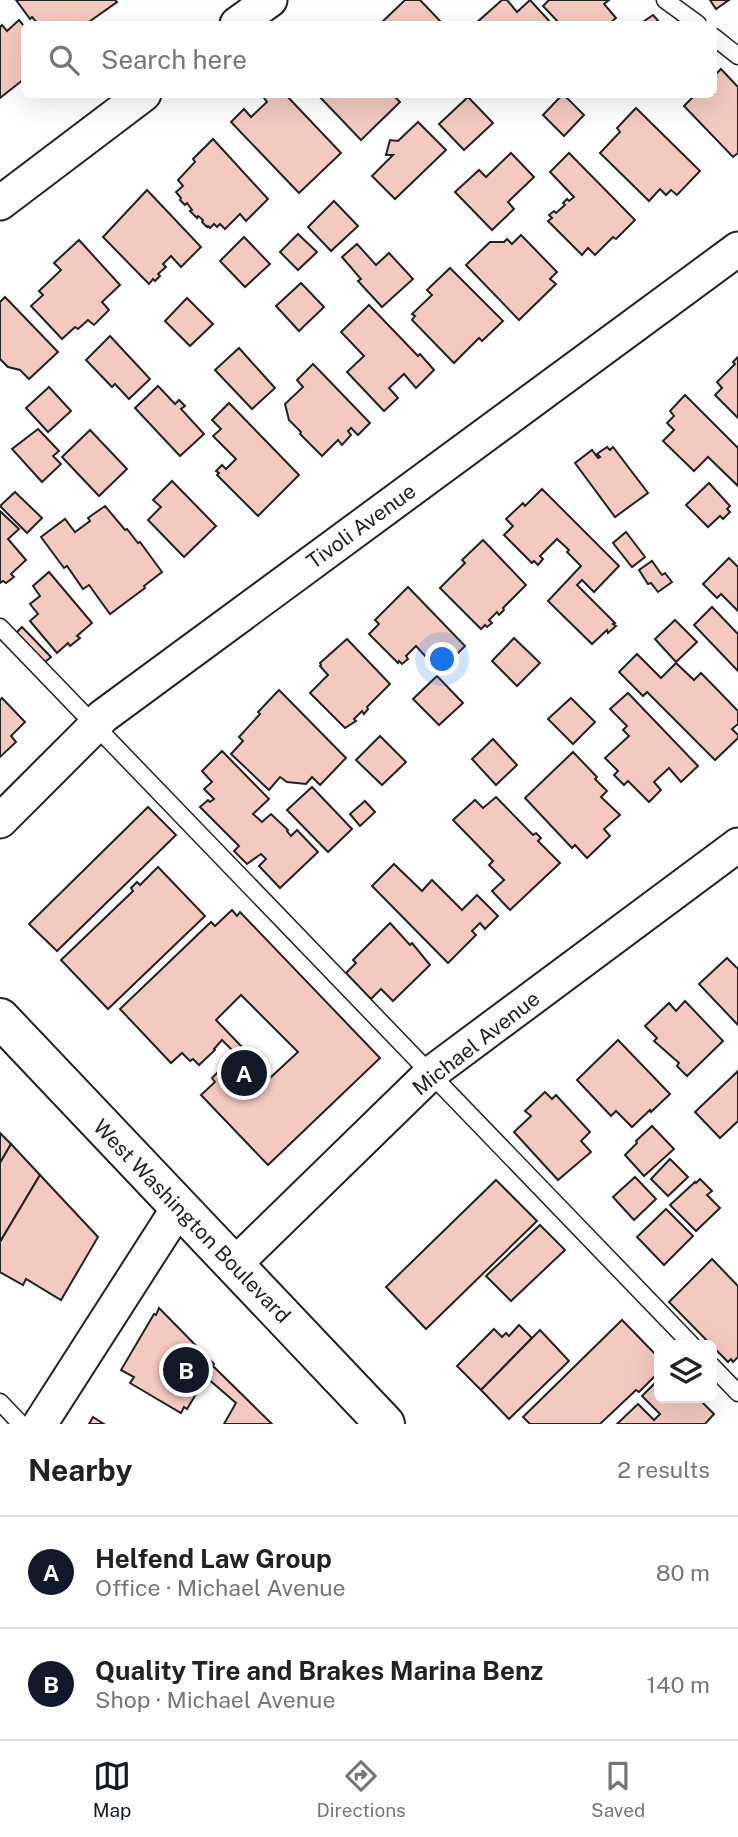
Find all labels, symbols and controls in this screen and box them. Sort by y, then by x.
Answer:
search box [21,21,717,98]
icon: search [45,41,83,79]
text: Search here [101,44,247,75]
street label: Tivoli Avenue [302,478,420,574]
your location [425,642,459,676]
street label: Michael Avenue [408,986,544,1100]
pin: A [221,1047,267,1099]
street label: West Washington Boulevard [88,1114,296,1328]
map controls [654,1340,717,1403]
button: layers [654,1340,717,1403]
pin: B [163,1344,209,1396]
text: Nearby [28,1452,132,1488]
text: 2 results [617,1456,710,1483]
text: Helfend Law Group [95,1543,332,1574]
text: A [43,1559,59,1586]
text: 80 m [656,1559,710,1586]
text: Office · Michael Avenue [95,1574,346,1601]
text: Quality Tire and Brakes Marina Benz [95,1655,543,1686]
text: B [43,1671,59,1698]
text: 140 m [647,1671,710,1698]
text: Shop · Michael Avenue [95,1686,335,1713]
tab: Map [93,1757,131,1821]
tab: Directions [316,1757,406,1821]
tab: Saved [591,1757,645,1821]

